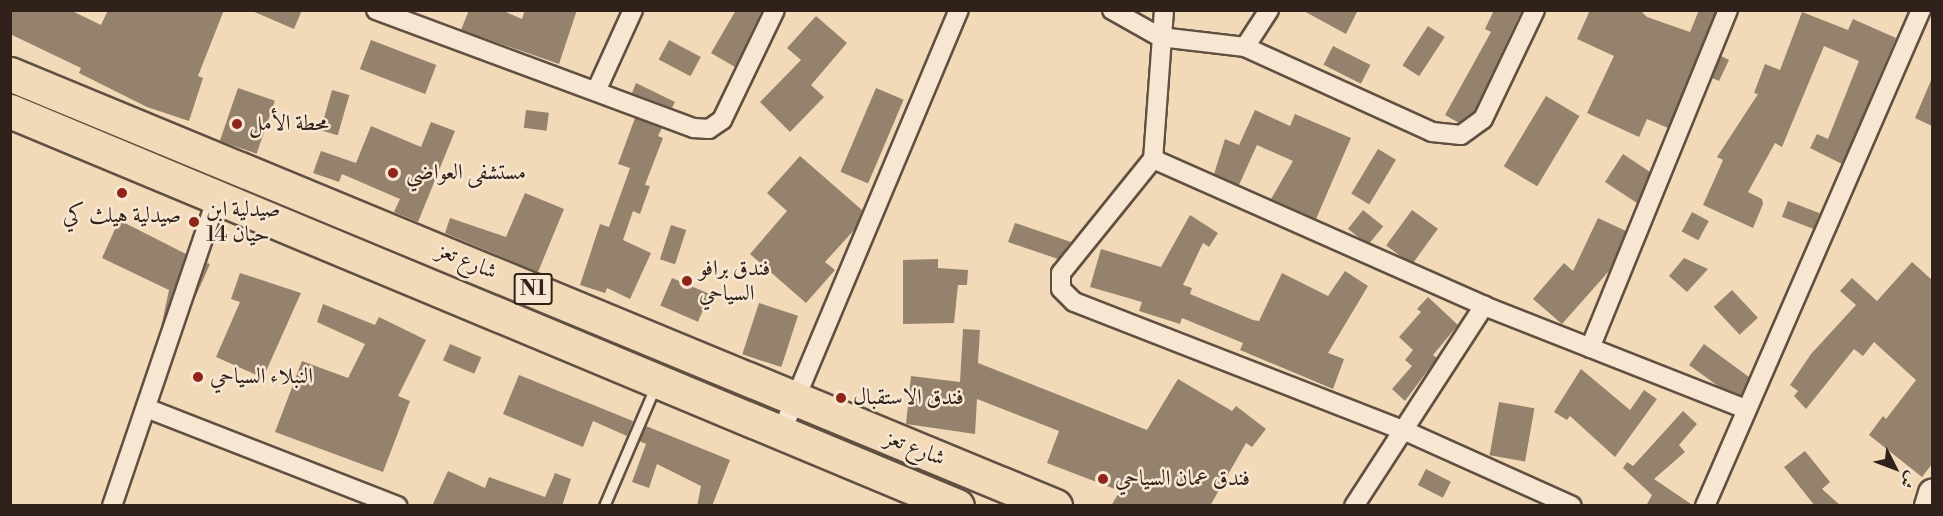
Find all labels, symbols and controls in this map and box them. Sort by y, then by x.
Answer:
place label: محطة الأمل [249,111,329,137]
marker: محطة الأمل [230,117,244,131]
place label: مستشفى العواضي [406,160,526,186]
marker: مستشفى العواضي [384,164,402,182]
marker: صيدلية هيلث كي [115,186,129,200]
place label: صيدلية ابن حيان 14 [206,196,280,248]
place label: صيدلية هيلث كي [63,203,181,229]
marker: صيدلية ابن حيان 14 [187,215,201,229]
street label: شارع تعز [433,237,501,285]
place label: فندق برافو السياحي [699,255,770,306]
road number: N1 [514,271,552,307]
marker: فندق برافو السياحي [680,274,694,288]
place label: النبلاء السياحي [210,364,313,390]
marker: النبلاء السياحي [191,370,205,384]
place label: فندق الاستقبال [853,385,964,411]
marker: فندق الاستقبال [834,391,848,405]
street label: شارع تعز [881,424,949,472]
north arrow [1865,438,1925,498]
place label: فندق عمان السياحي [1115,466,1250,492]
text: ش [1896,467,1921,493]
marker: فندق عمان السياحي [1096,472,1110,486]

